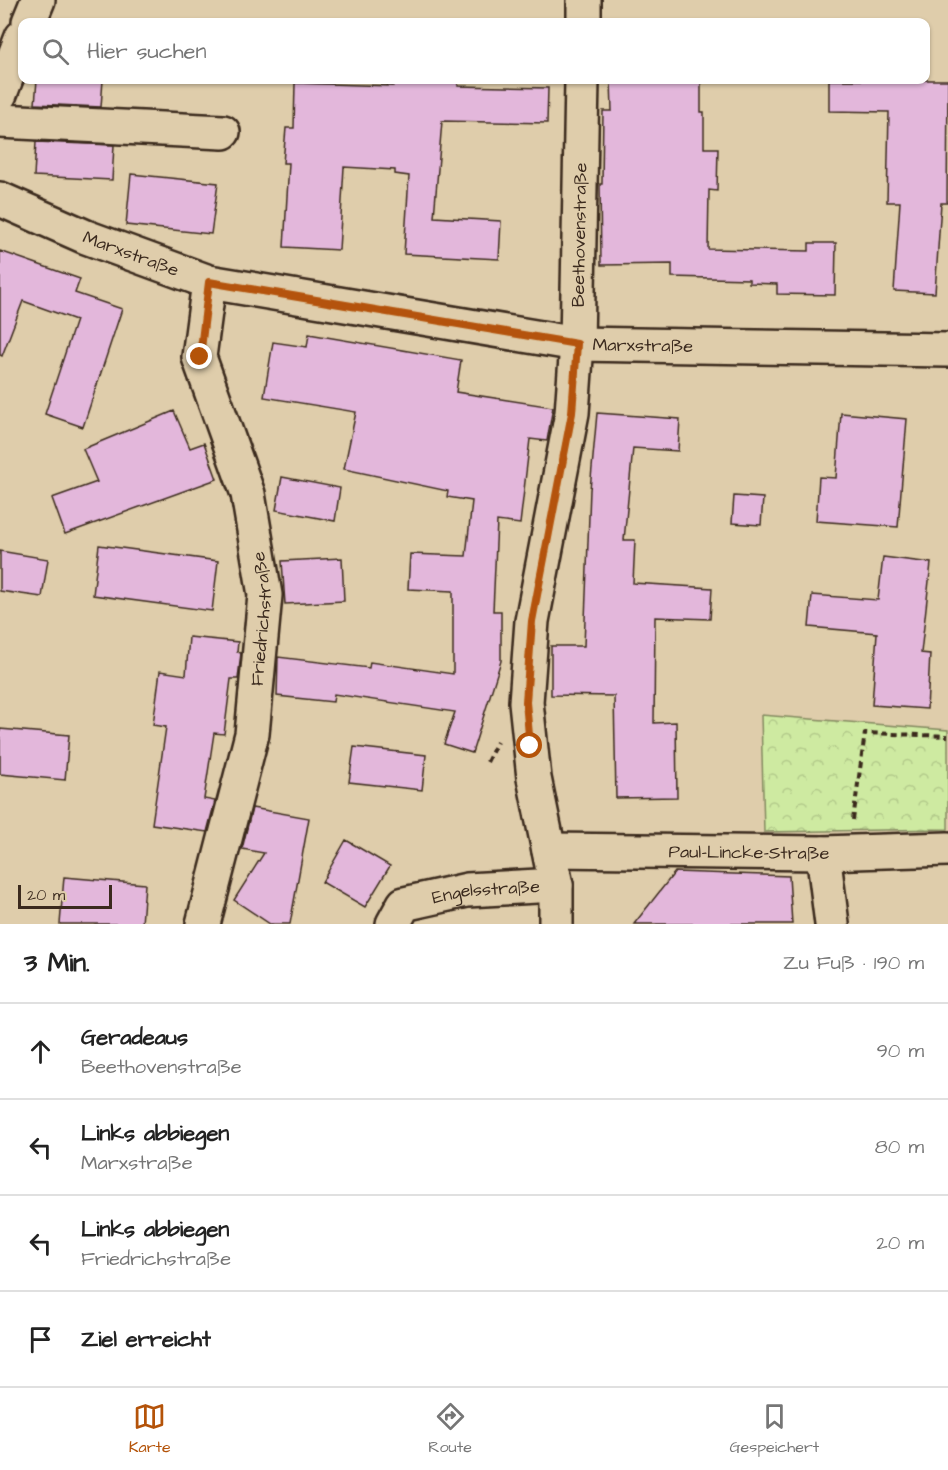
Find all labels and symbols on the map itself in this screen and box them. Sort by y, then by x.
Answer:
street label: Beethovenstraße [566,162,593,307]
street label: Marxstraße [79,225,183,283]
street label: Marxstraße [592,332,693,359]
route end [186,343,212,369]
street label: Friedrichstraße [245,549,278,687]
route start [516,732,542,758]
street label: Paul-Lincke-Straße [668,839,830,866]
street label: Engelsstraße [430,874,541,910]
scale bar [18,882,112,910]

